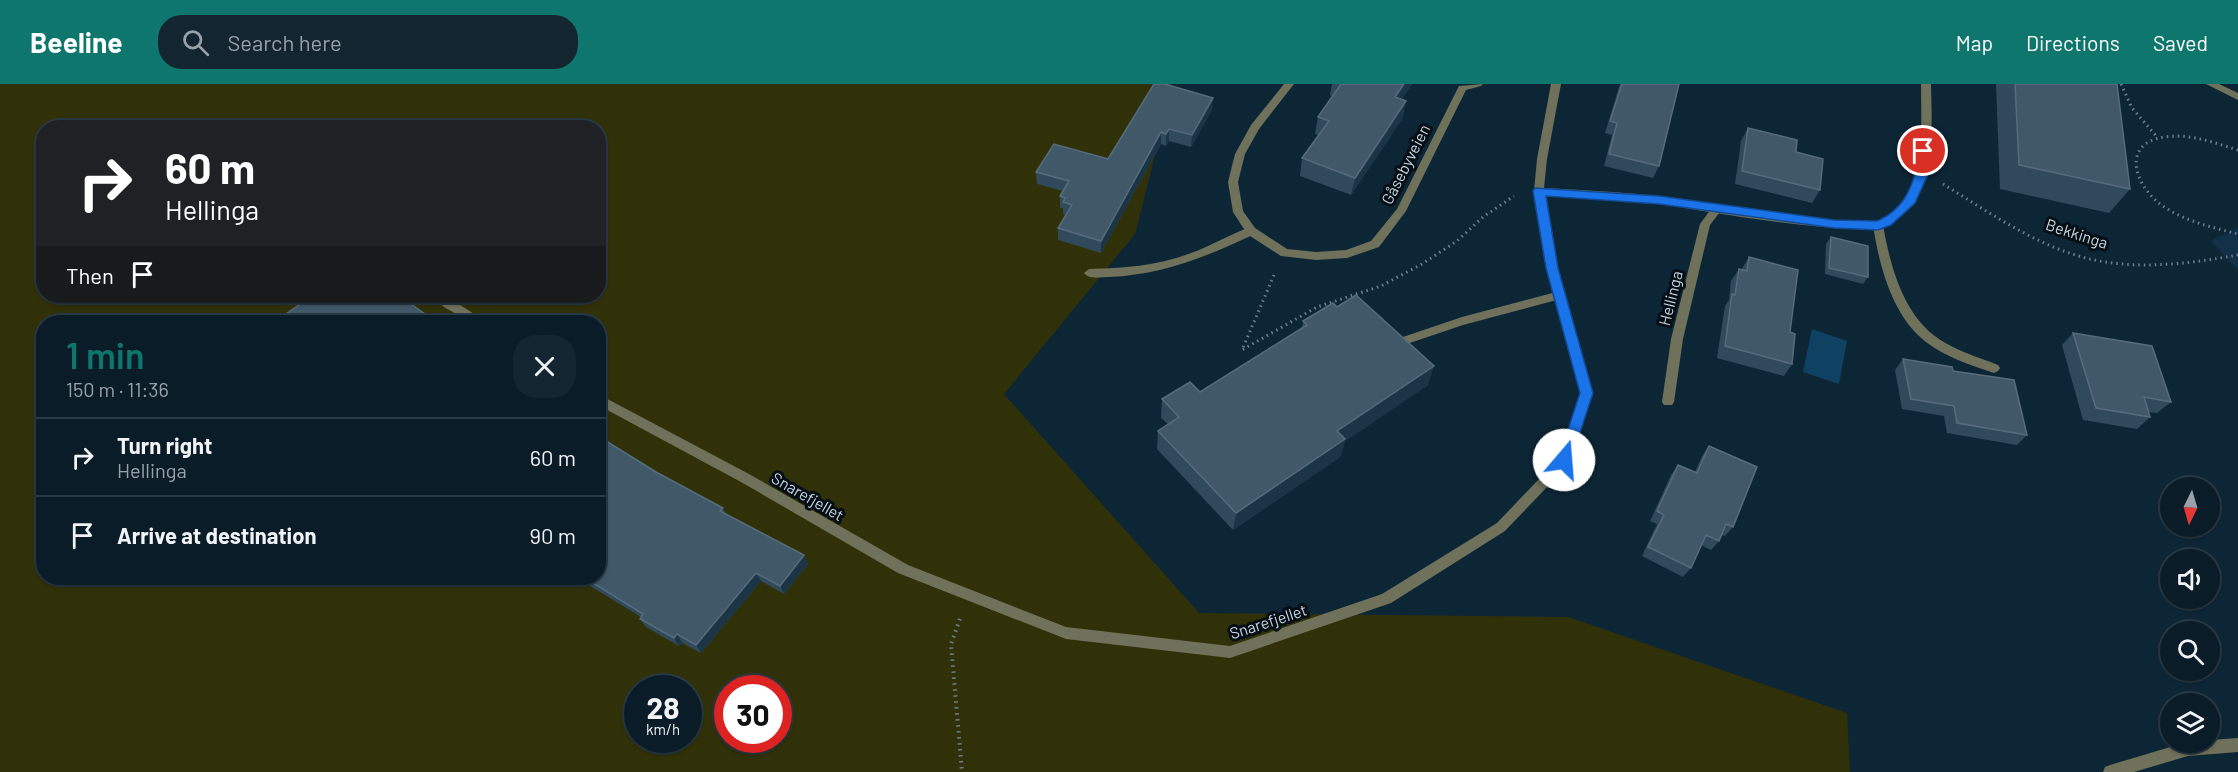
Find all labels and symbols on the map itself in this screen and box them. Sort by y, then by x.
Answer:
street label: Gåsebyveien [1377,121,1433,207]
pin [1897,125,1948,176]
street label: Bekkinga [2044,214,2110,252]
street label: Hellinga [1654,269,1686,327]
position arrow [1532,428,1596,492]
street label: Snarefjellet [769,468,847,524]
north arrow [2160,477,2220,537]
street label: Snarefjellet [1227,600,1309,642]
speed limit sign: 30 [714,675,792,753]

